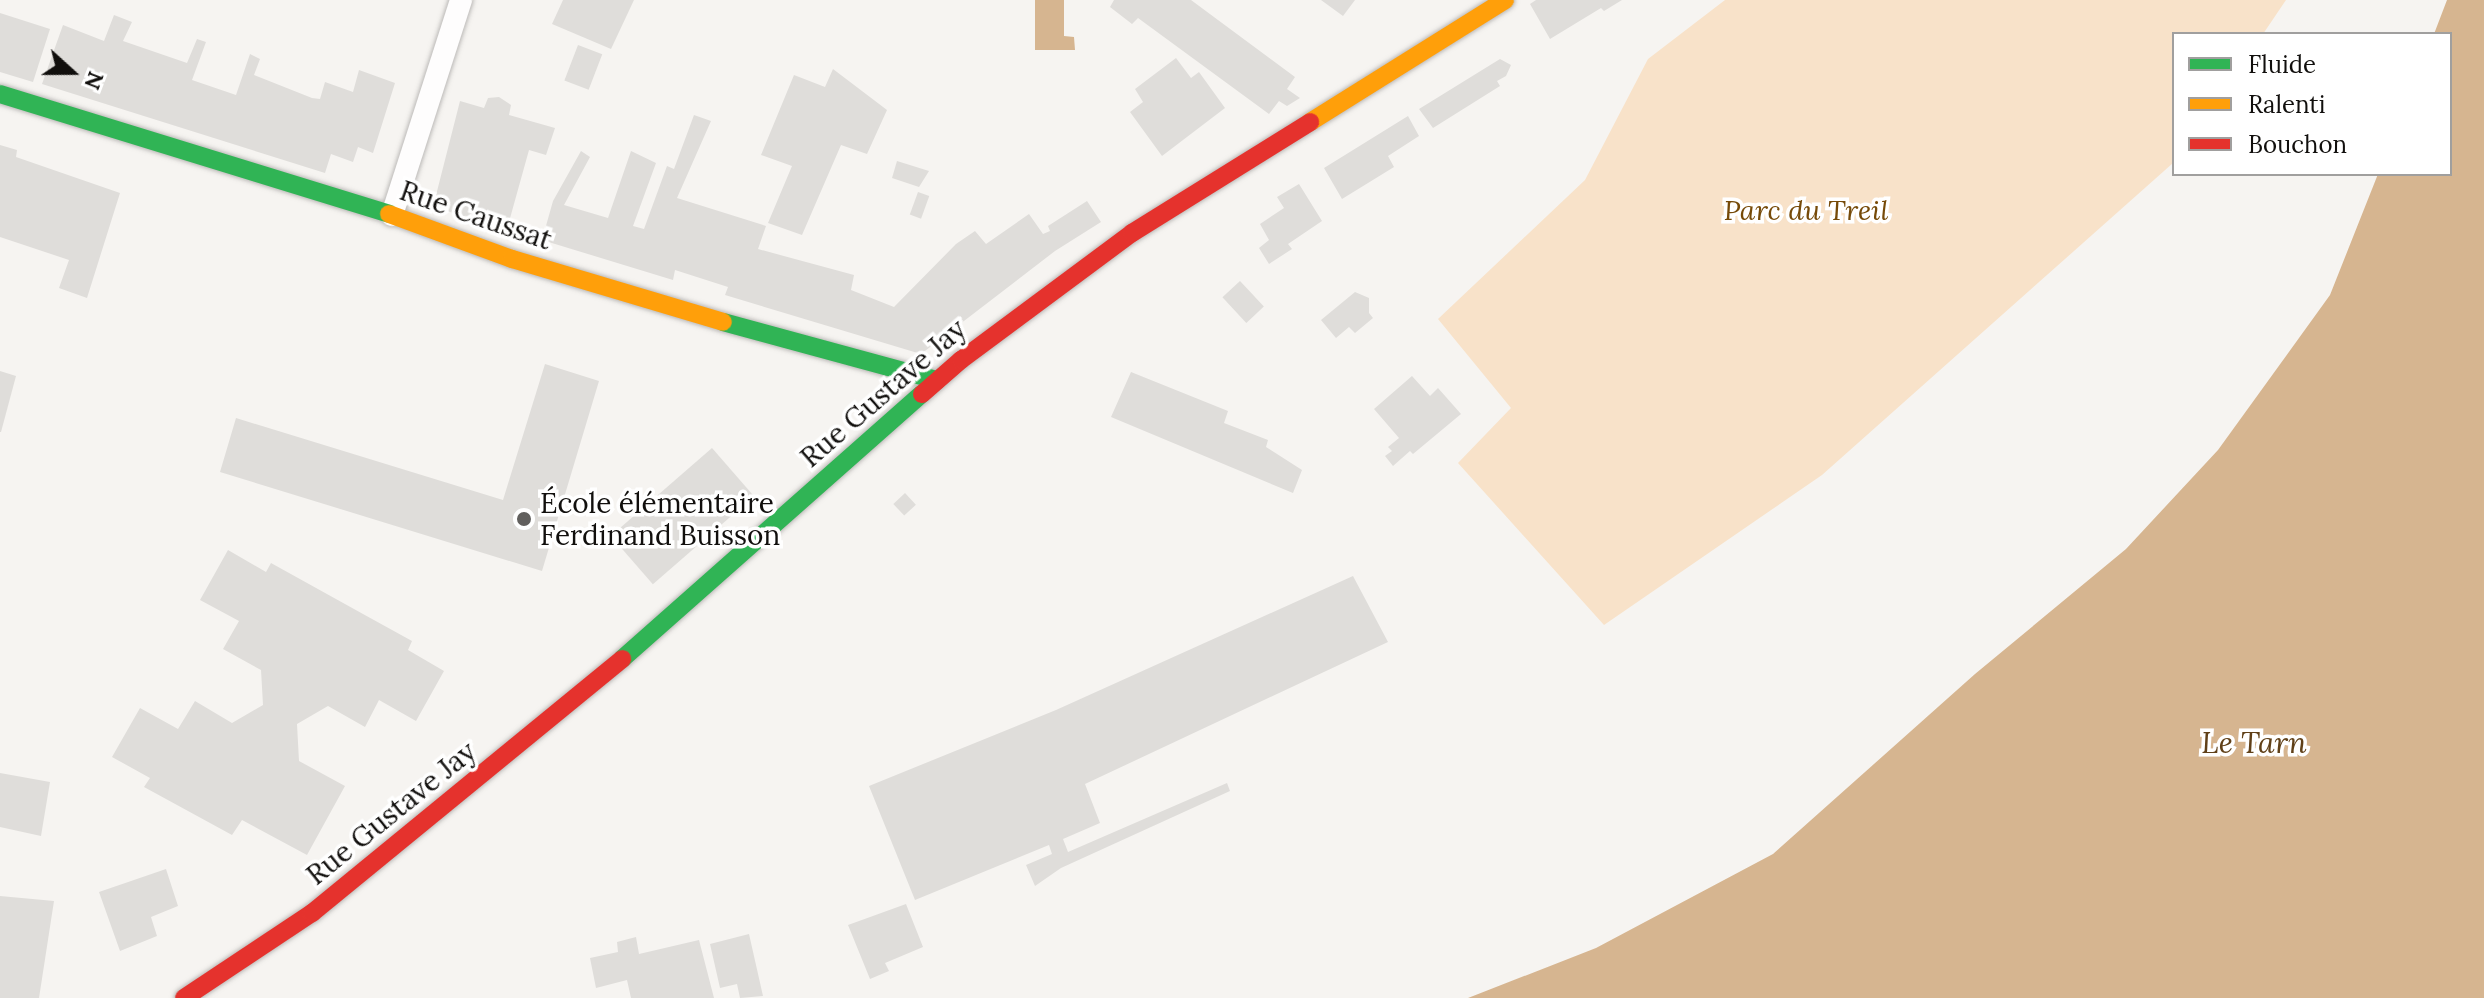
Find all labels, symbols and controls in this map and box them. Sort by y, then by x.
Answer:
north arrow [32,32,112,112]
legend [2172,32,2452,176]
text: Fluide [2248,49,2316,80]
text: N [78,68,111,94]
text: Ralenti [2248,89,2325,120]
text: Bouchon [2248,129,2347,160]
street label: Rue Caussat [396,173,556,257]
park label: Parc du Treil [1724,193,1888,227]
street label: Rue Gustave Jay [793,312,973,474]
place label: École élémentaire Ferdinand Buisson [540,486,780,552]
marker: École élémentaire Ferdinand Buisson [515,510,533,528]
water label: Le Tarn [2201,724,2307,760]
street label: Rue Gustave Jay [299,734,483,892]

